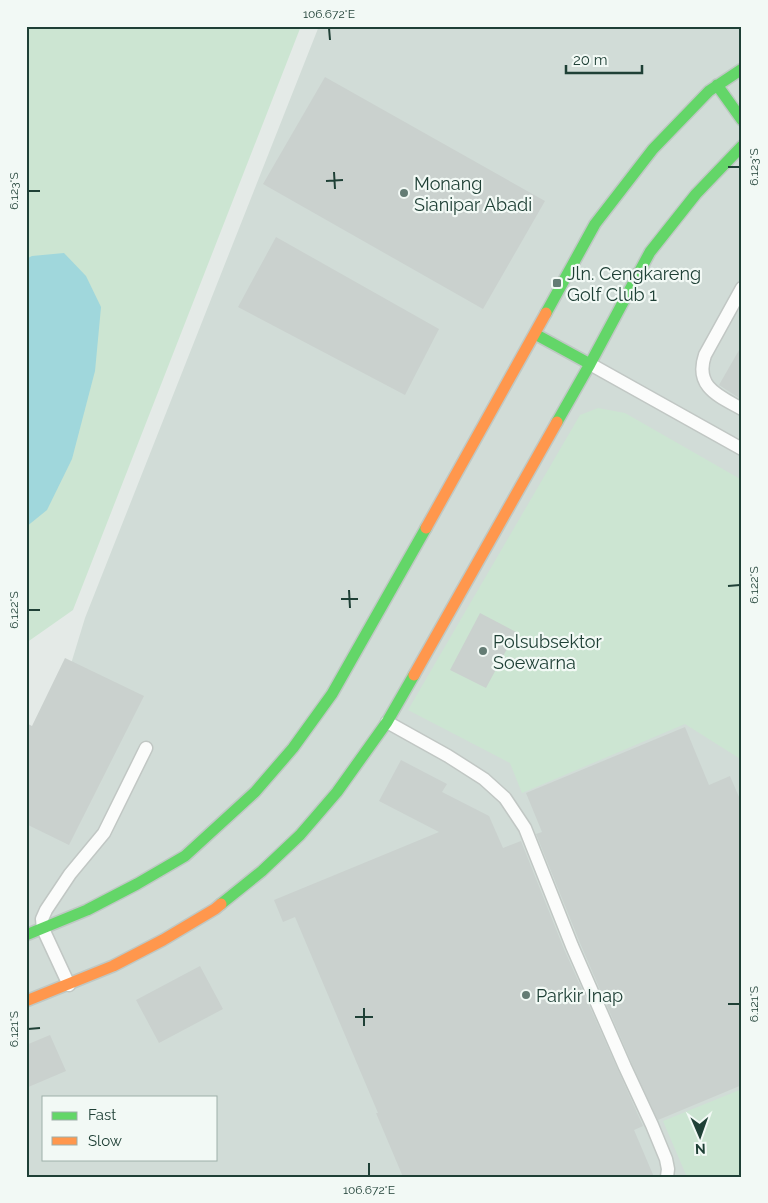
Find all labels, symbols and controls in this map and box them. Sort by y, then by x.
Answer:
text: 106.672°E [303,7,355,21]
scale bar [566,42,642,74]
text: 20 m [573,51,608,69]
text: 6.123°S [747,148,761,186]
text: 6.123°S [7,172,21,210]
place label: Monang Sianipar Abadi [414,173,532,215]
marker: Monang Sianipar Abadi [398,187,410,199]
place label: Jln. Cengkareng Golf Club 1 [567,263,701,305]
marker: Jln. Cengkareng Golf Club 1 [551,277,563,289]
text: 6.122°S [747,566,761,604]
text: 6.122°S [7,591,21,629]
place label: Polsubsektor Soewarna [493,631,603,673]
marker: Polsubsektor Soewarna [477,645,489,657]
place label: Parkir Inap [536,985,623,1006]
text: 6.121°S [747,986,761,1022]
marker: Parkir Inap [520,989,532,1001]
text: 6.121°S [7,1011,21,1047]
legend [42,1096,218,1160]
text: Fast [88,1106,116,1124]
north arrow [676,1110,726,1160]
text: Slow [88,1132,122,1150]
text: N [695,1141,706,1157]
text: 106.672°E [343,1183,395,1197]

